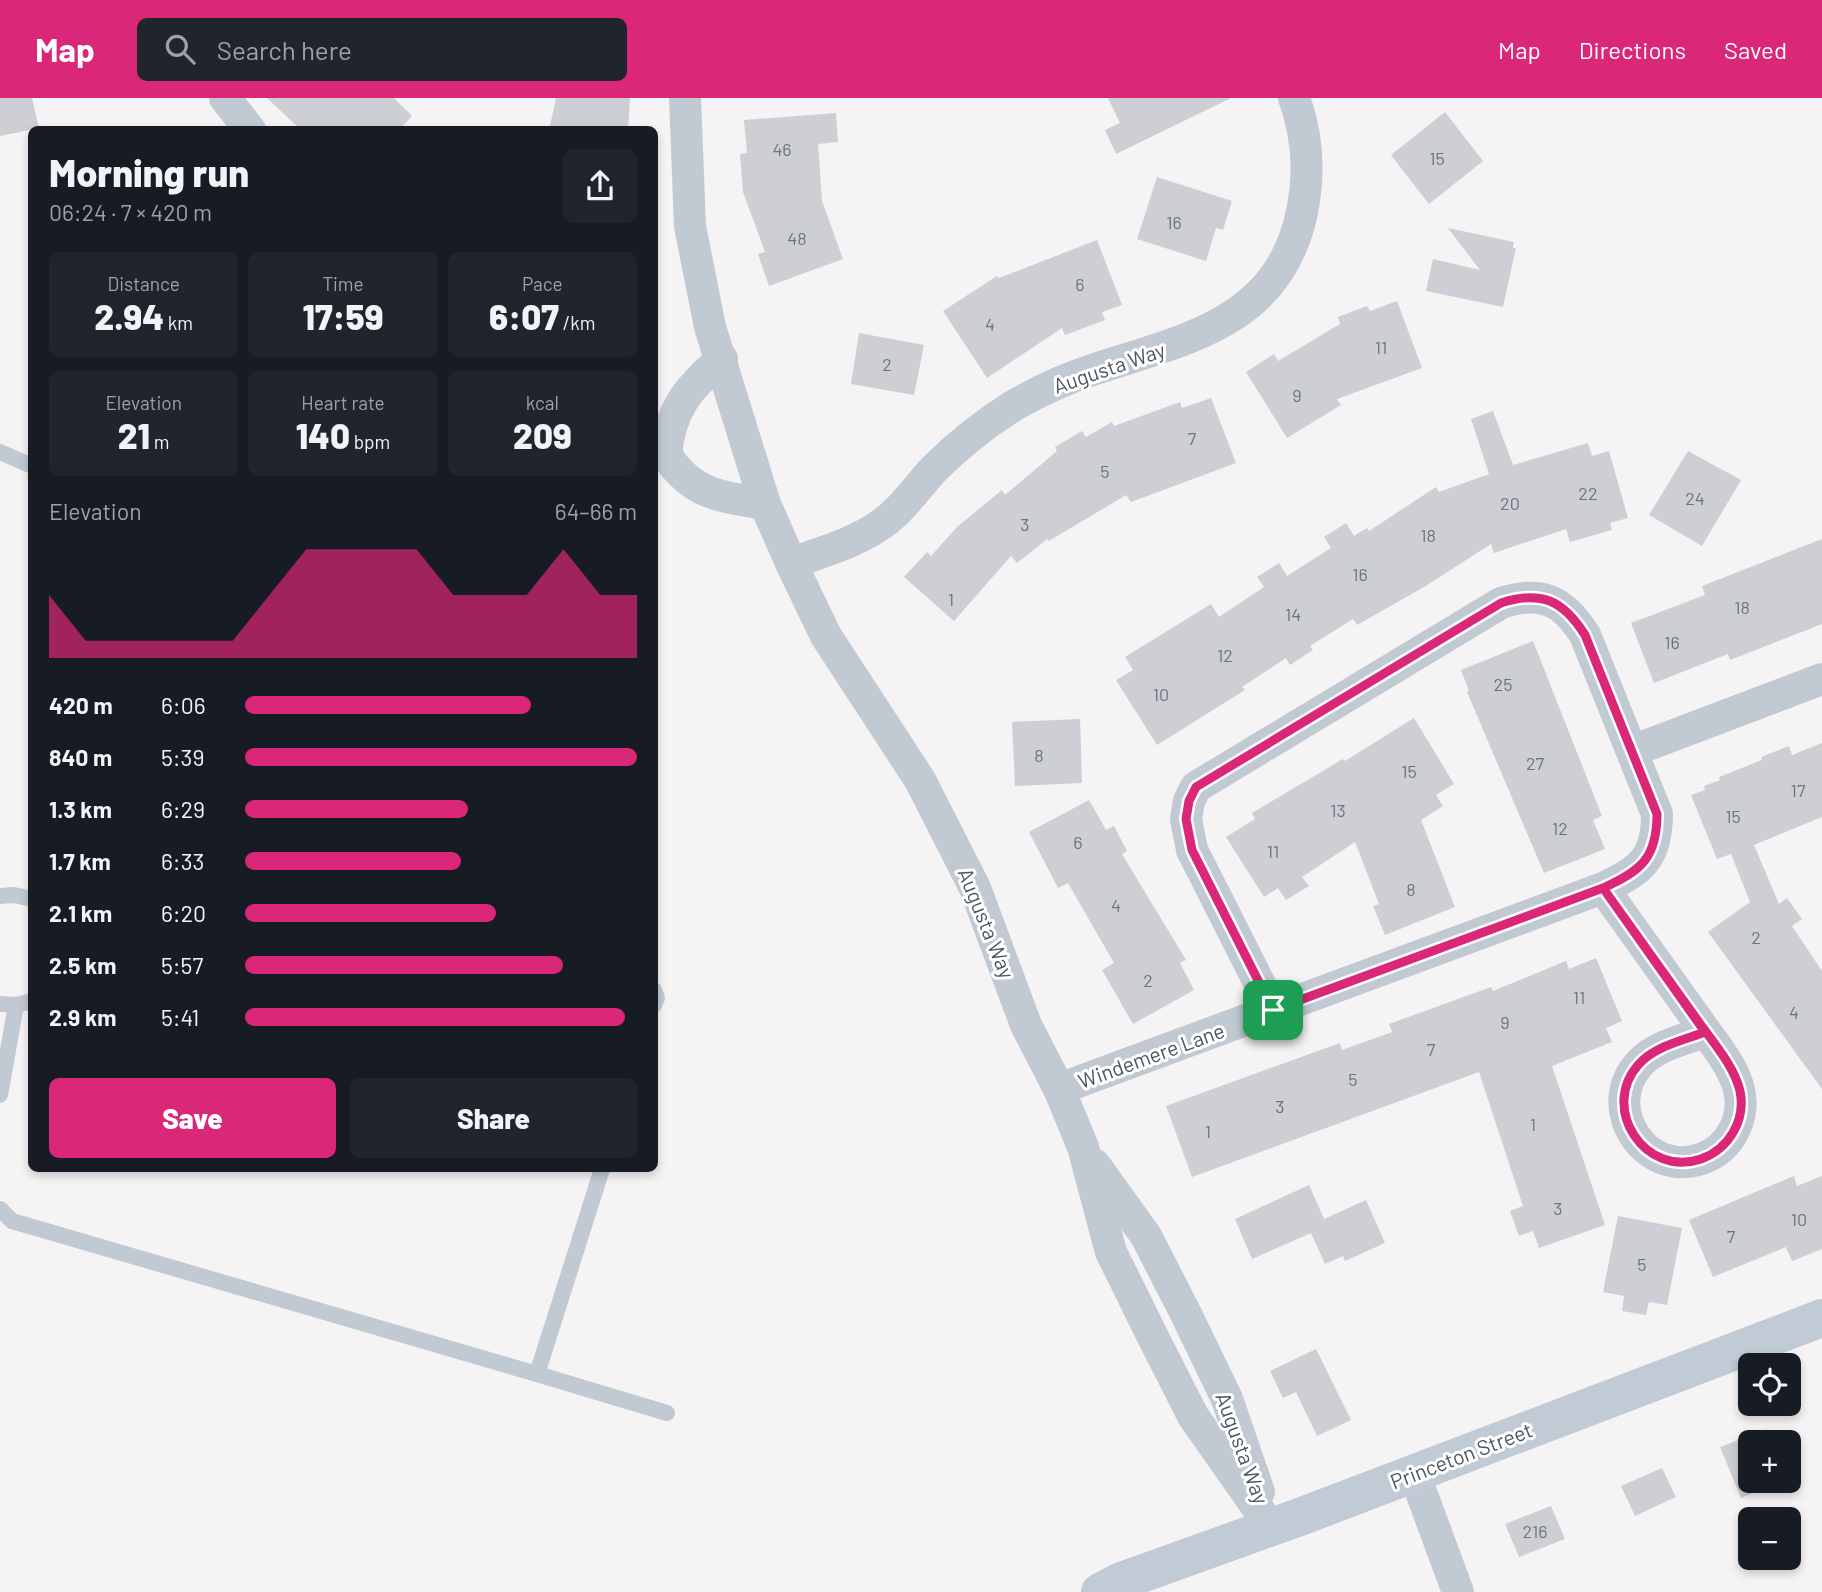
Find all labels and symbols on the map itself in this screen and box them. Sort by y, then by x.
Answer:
house number: 46 [772,138,792,160]
house number: 15 [1429,147,1445,169]
house number: 16 [1166,211,1182,233]
house number: 48 [787,227,807,249]
house number: 6 [1075,273,1085,295]
house number: 4 [985,313,995,335]
street label: Augusta Way [1050,336,1169,398]
house number: 11 [1375,336,1387,358]
house number: 2 [882,353,892,375]
house number: 9 [1292,384,1302,406]
house number: 7 [1188,427,1197,449]
house number: 5 [1100,460,1110,482]
house number: 22 [1578,482,1598,504]
house number: 24 [1685,487,1705,509]
house number: 20 [1500,492,1520,514]
house number: 3 [1020,513,1030,535]
house number: 18 [1420,524,1436,546]
house number: 16 [1352,563,1368,585]
house number: 1 [948,588,954,610]
house number: 18 [1734,596,1750,618]
house number: 14 [1285,603,1301,625]
house number: 16 [1664,631,1680,653]
house number: 12 [1217,644,1233,666]
house number: 25 [1494,673,1512,695]
house number: 10 [1153,683,1169,705]
house number: 8 [1034,744,1044,766]
house number: 27 [1526,752,1545,774]
house number: 15 [1401,760,1417,782]
house number: 17 [1791,779,1806,801]
house number: 13 [1330,799,1346,821]
house number: 15 [1725,805,1741,827]
house number: 12 [1552,817,1568,839]
house number: 6 [1073,831,1083,853]
house number: 11 [1267,840,1279,862]
street label: Augusta Way [954,864,1021,982]
house number: 8 [1406,878,1416,900]
house number: 4 [1111,894,1121,916]
house number: 2 [1751,926,1761,948]
house number: 2 [1143,969,1153,991]
pin [1243,980,1303,1040]
house number: 11 [1573,986,1585,1008]
house number: 4 [1789,1001,1799,1023]
house number: 9 [1500,1011,1510,1033]
street label: Windemere Lane [1074,1017,1228,1093]
house number: 7 [1427,1038,1436,1060]
house number: 5 [1348,1068,1358,1090]
house number: 3 [1275,1095,1285,1117]
house number: 1 [1530,1113,1536,1135]
house number: 1 [1205,1120,1211,1142]
house number: 3 [1553,1197,1563,1219]
house number: 10 [1791,1208,1807,1230]
house number: 7 [1727,1225,1736,1247]
house number: 5 [1637,1253,1647,1275]
street label: Augusta Way [1211,1389,1275,1507]
street label: Princeton Street [1386,1416,1536,1494]
house number: 216 [1523,1520,1547,1542]

